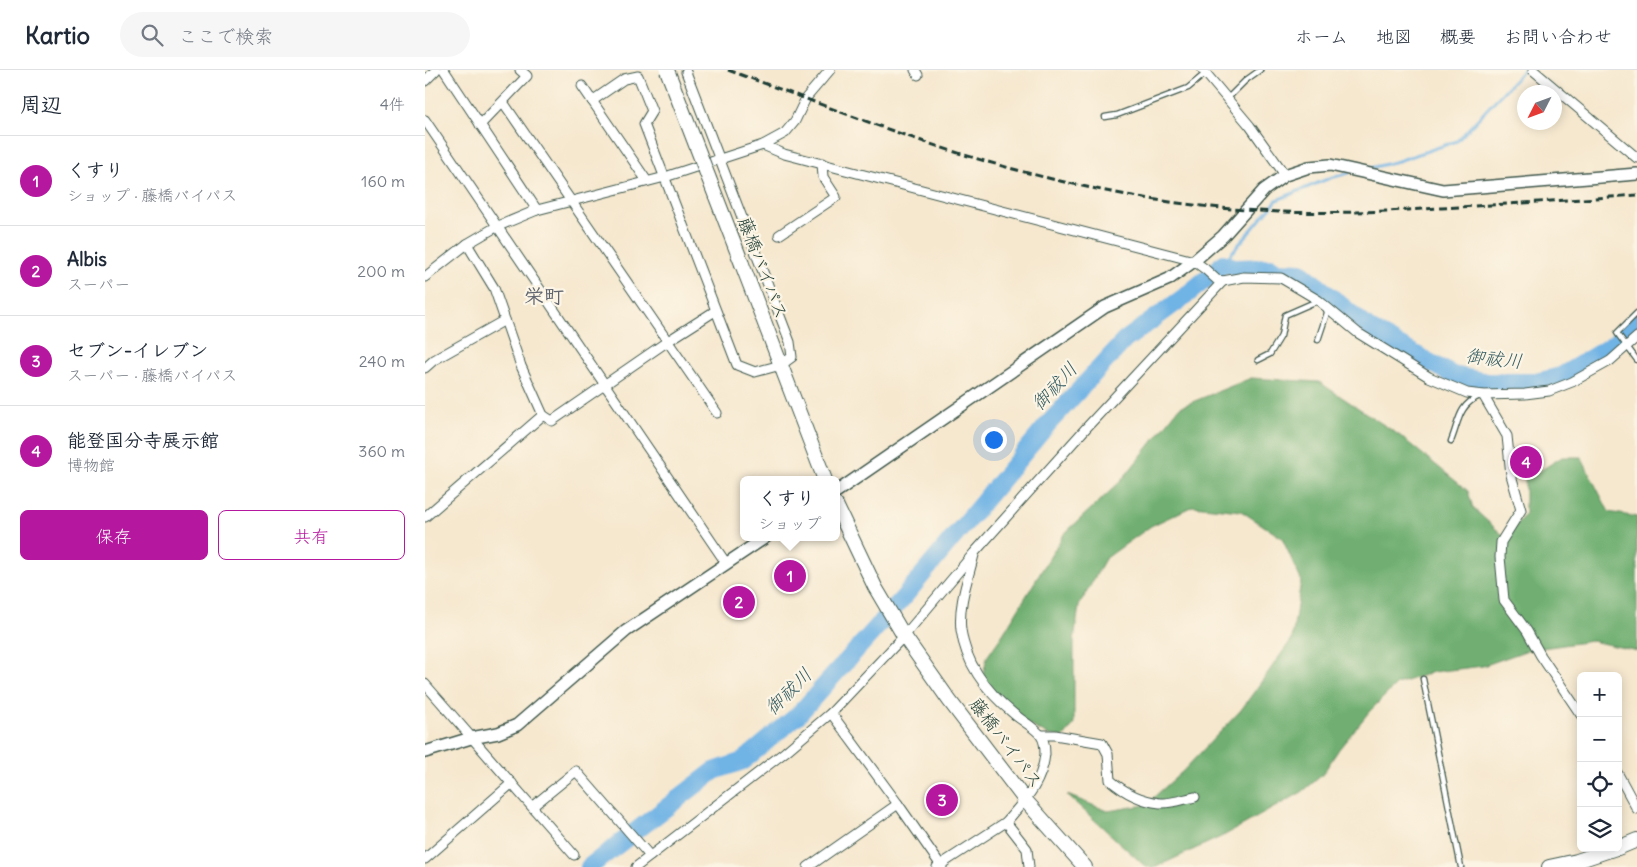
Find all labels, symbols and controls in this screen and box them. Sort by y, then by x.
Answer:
search box [120,12,470,57]
text: Kartio [25,20,90,50]
icon: search [138,21,166,49]
text: ここで検索 [178,24,273,48]
text: ホーム [1295,25,1348,48]
text: 地図 [1376,25,1412,48]
text: 概要 [1440,25,1476,48]
text: お問い合わせ [1504,25,1612,48]
north arrow [1517,85,1562,130]
text: 周辺 [20,91,62,118]
text: 4件 [380,94,405,114]
text: くすり [67,158,124,182]
text: 1 [33,171,39,191]
text: 160 m [361,171,405,191]
text: ショップ · 藤橋バイパス [67,185,237,205]
street label: 藤橋バイパス [733,213,793,322]
text: Albis [67,247,107,271]
text: 2 [32,261,40,281]
text: 200 m [357,261,405,281]
text: スーパー [67,274,130,294]
district label: 栄町 [524,283,564,308]
text: セブン-イレブン [67,338,208,362]
water label: 御祓川 [1464,343,1524,373]
text: 3 [31,351,41,371]
text: 240 m [359,351,405,371]
water label: 御祓川 [1026,357,1082,415]
text: スーパー · 藤橋バイパス [67,365,237,385]
your location [981,427,1007,453]
text: 能登国分寺展示館 [67,428,219,452]
text: 4 [31,441,41,461]
text: 360 m [358,441,405,461]
pin: 4 [1510,443,1542,481]
text: 博物館 [67,455,115,475]
popup [740,476,840,541]
text: くすり [758,486,815,510]
button: 保存 [20,510,208,560]
button: 共有 [218,510,405,560]
text: ショップ [758,513,822,533]
pin: 1 [774,557,806,595]
pin: 2 [723,583,755,621]
water label: 御祓川 [759,662,817,720]
map controls [1577,672,1622,852]
button: + [1577,672,1622,717]
street label: 藤橋バイパス [965,693,1048,793]
button: − [1577,717,1622,762]
button: locate [1577,762,1622,807]
pin: 3 [926,781,958,819]
button: layers [1577,807,1622,852]

